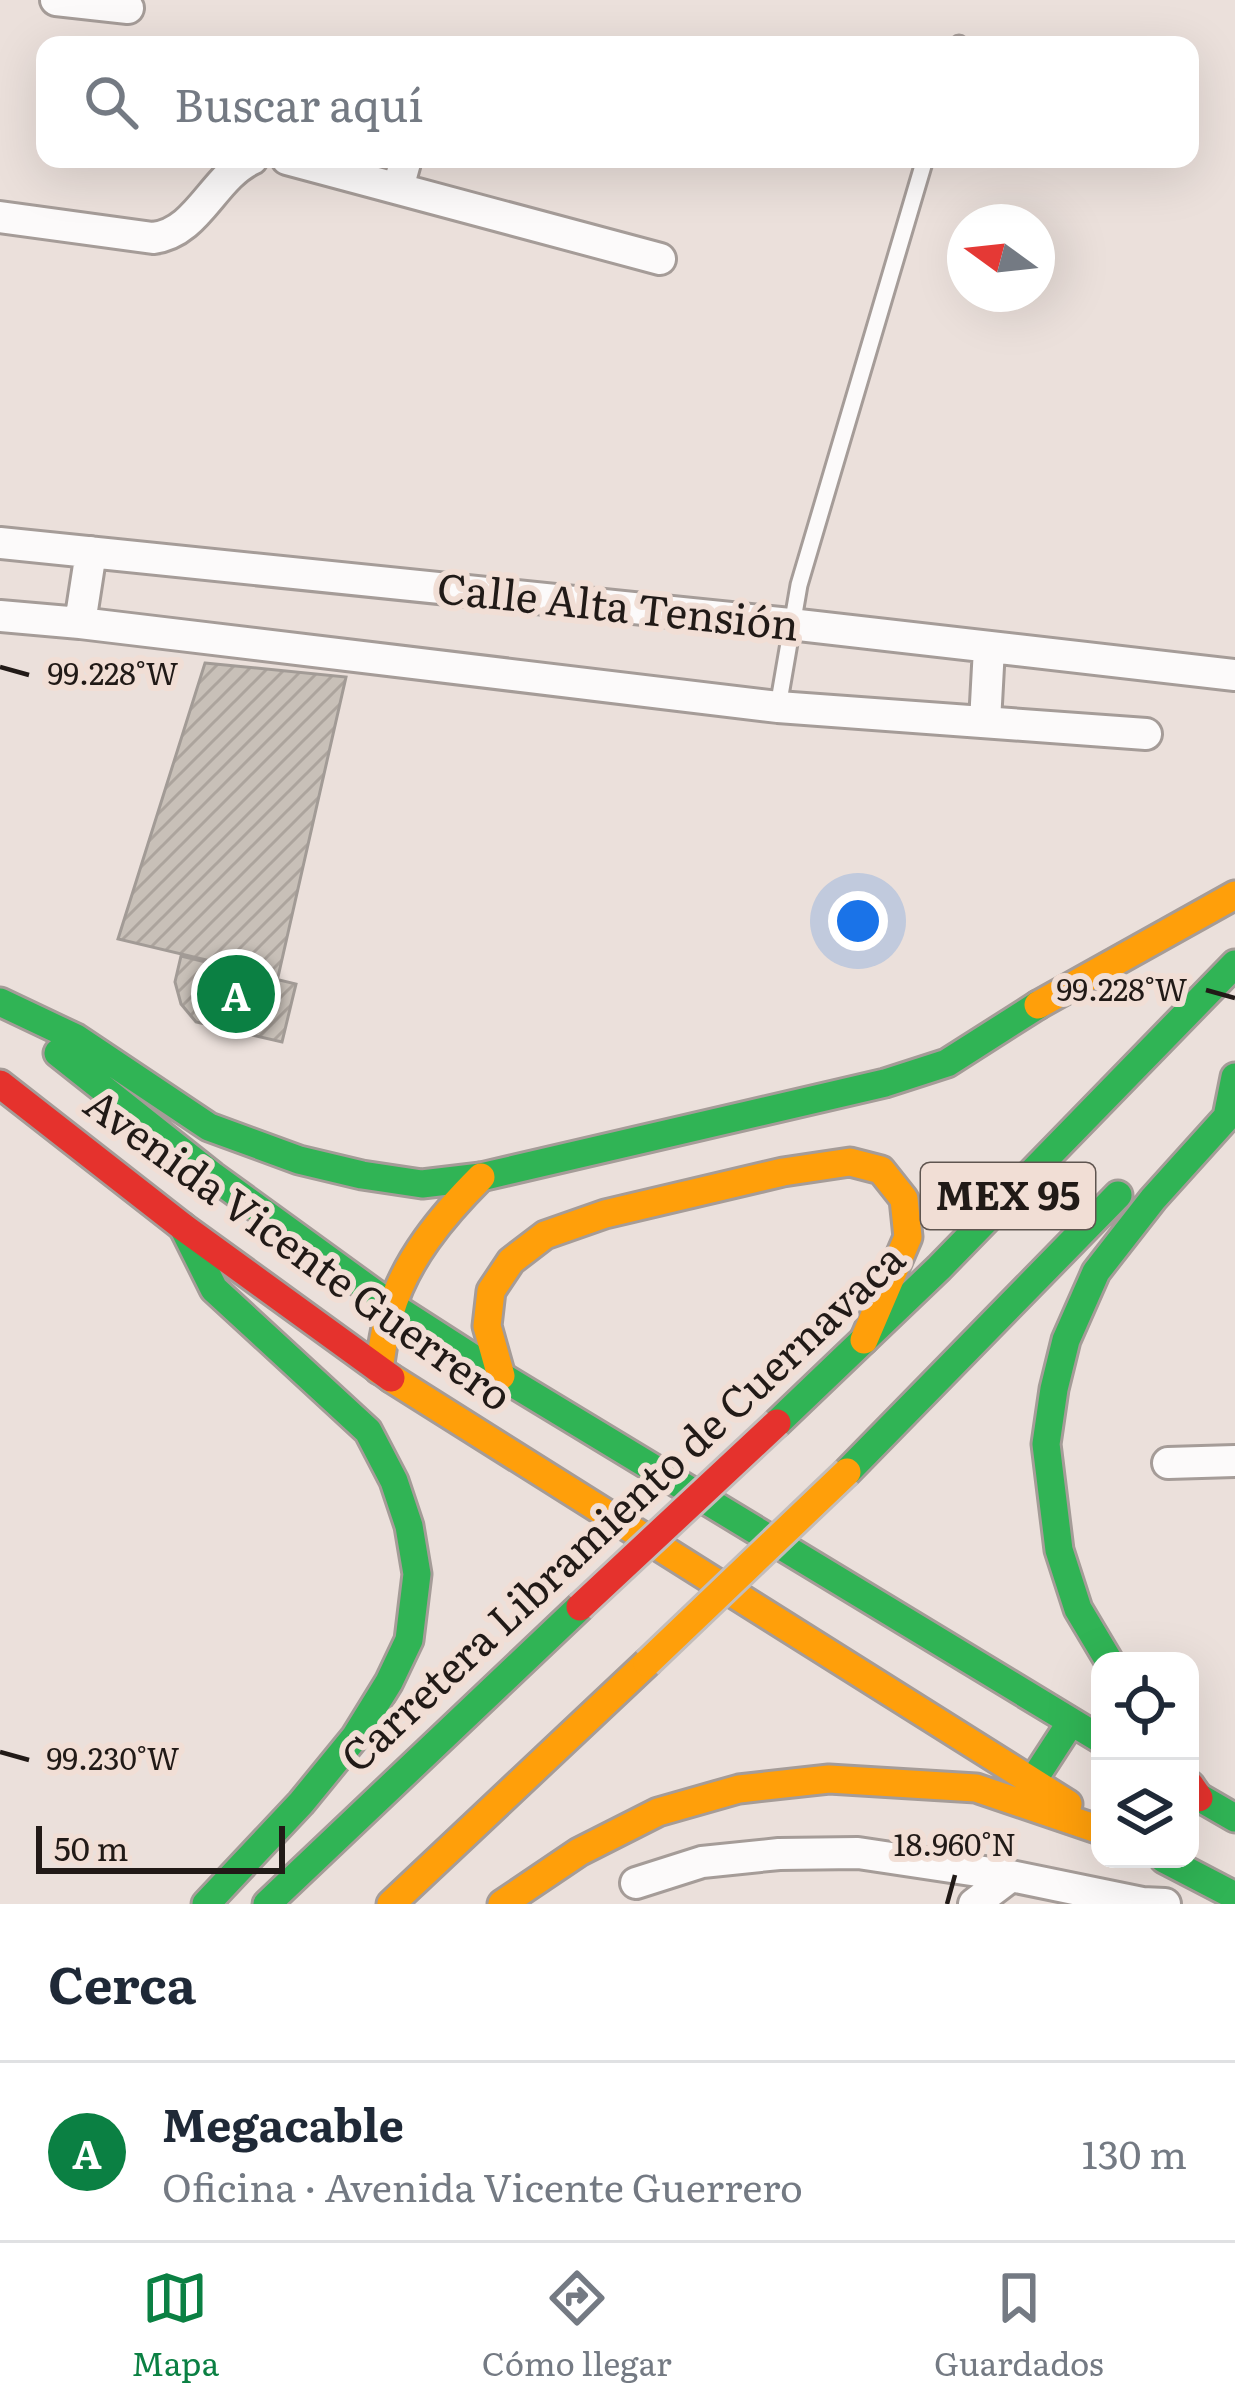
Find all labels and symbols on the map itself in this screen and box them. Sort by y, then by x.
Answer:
north arrow [947,204,1055,312]
street label: Calle Alta Tensión [434,554,802,654]
text: 99.228°W [48,650,179,694]
your location [828,891,888,951]
pin: A [197,949,275,1039]
text: 99.228°W [1057,966,1188,1010]
street label: Avenida Vicente Guerrero [73,1071,526,1424]
road number: MEX 95 [921,1163,1095,1229]
street label: Carretera Libramiento de Cuernavaca [325,1227,917,1785]
text: 99.230°W [47,1735,180,1779]
scale bar [36,1820,285,1873]
text: 18.960°N [894,1821,1016,1865]

